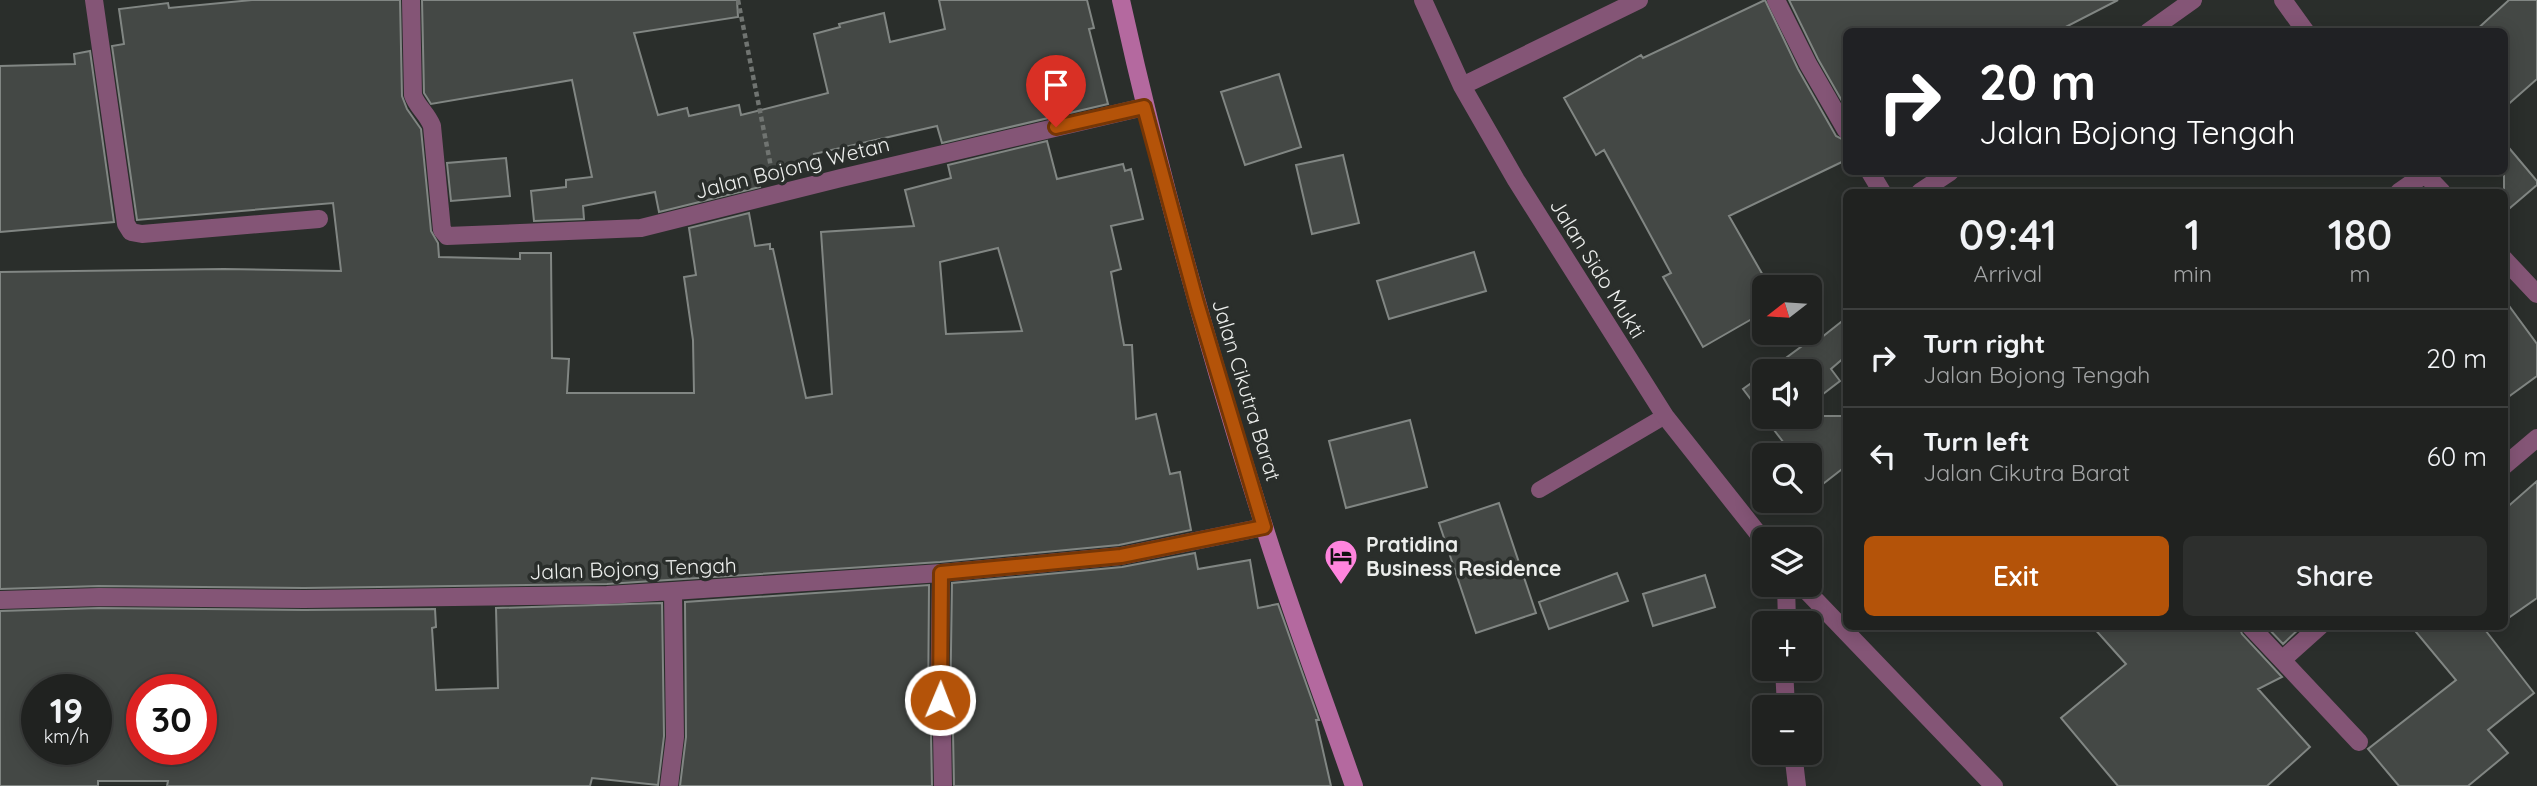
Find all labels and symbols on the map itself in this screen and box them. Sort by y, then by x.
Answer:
pin [1026,55,1086,127]
street label: Jalan Bojong Wetan [692,130,892,204]
street label: Jalan Sido Mukti [1545,193,1651,343]
north arrow [1752,275,1822,345]
street label: Jalan Cikutra Barat [1207,296,1287,484]
place label: Pratidina Business Residence [1366,531,1561,581]
hotel icon: Pratidina Business Residence [1322,537,1360,586]
street label: Jalan Bojong Tengah [529,551,737,585]
position arrow [903,663,977,737]
speed limit sign: 30 [126,674,217,765]

